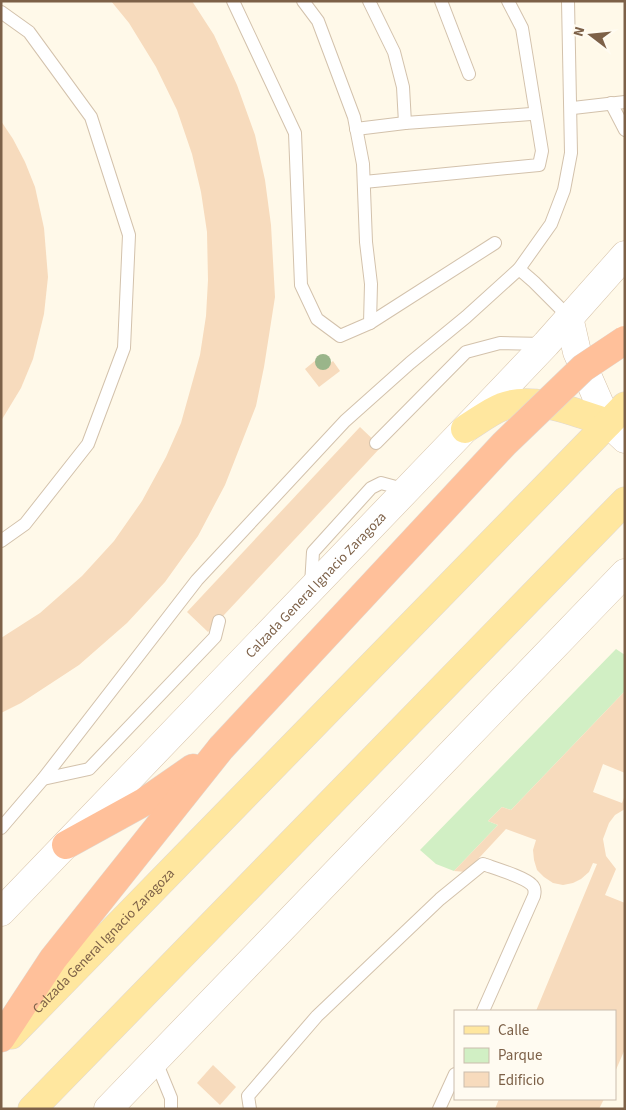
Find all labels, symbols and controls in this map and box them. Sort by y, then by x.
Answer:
north arrow [566,10,616,60]
text: N [569,24,590,39]
street label: Calzada General Ignacio Zaragoza [241,508,391,663]
street label: Calzada General Ignacio Zaragoza [28,864,180,1018]
legend [454,1010,616,1100]
text: Calle [498,1020,529,1041]
text: Parque [498,1045,542,1066]
text: Edificio [498,1070,545,1091]

